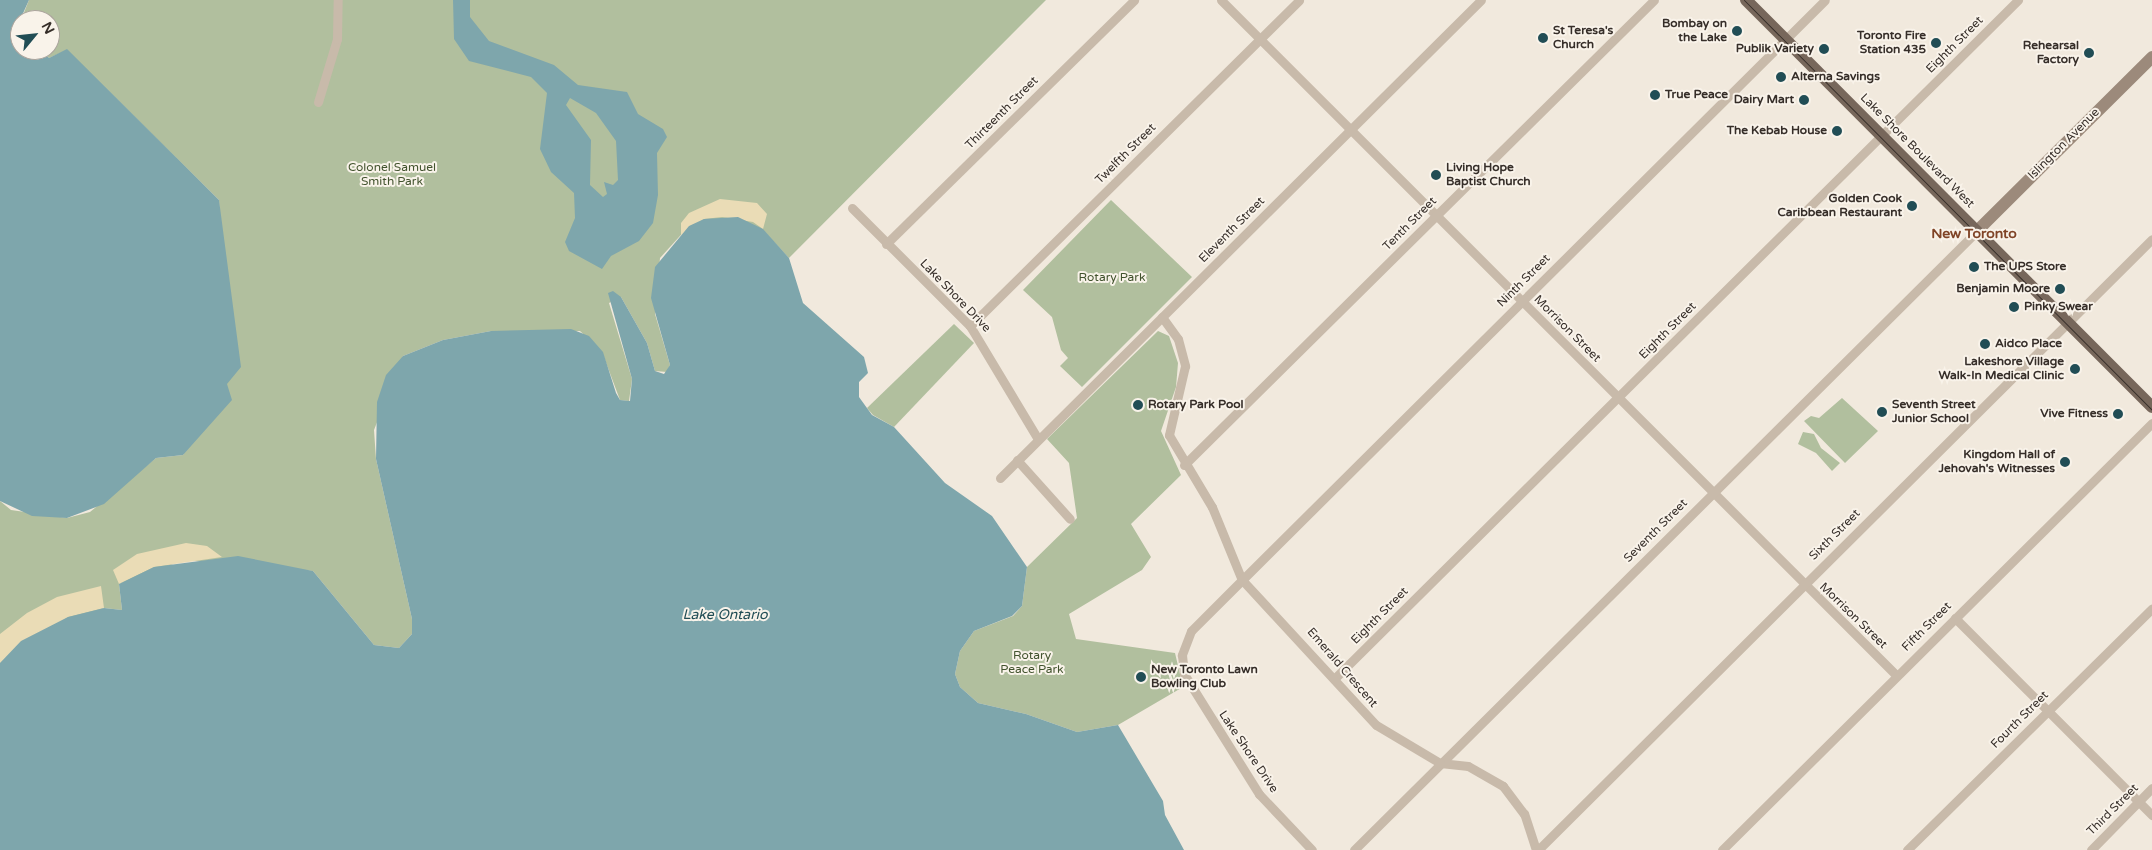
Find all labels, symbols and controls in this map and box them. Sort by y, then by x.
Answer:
north arrow [10,10,60,60]
street label: Eighth Street [1924,14,1986,76]
place label: Bombay on the Lake [1662,17,1727,45]
text: N [38,19,58,37]
place label: St Teresa's Church [1553,24,1613,52]
marker: Bombay on the Lake [1731,25,1743,37]
place label: Toronto Fire Station 435 [1857,29,1926,57]
marker: St Teresa's Church [1537,32,1549,44]
marker: Toronto Fire Station 435 [1930,37,1942,49]
place label: Rehearsal Factory [2023,39,2079,67]
place label: Publik Variety [1736,42,1814,56]
marker: Publik Variety [1818,43,1830,55]
marker: Rehearsal Factory [2083,47,2095,59]
place label: Alterna Savings [1791,70,1880,84]
marker: Alterna Savings [1775,71,1787,83]
street label: Thirteenth Street [963,74,1041,152]
place label: True Peace [1665,88,1728,102]
marker: True Peace [1649,89,1661,101]
street label: Lake Shore Boulevard West [1857,91,1977,211]
place label: Dairy Mart [1734,93,1794,107]
marker: Dairy Mart [1798,94,1810,106]
street label: Islington Avenue [2025,105,2103,183]
street label: Twelfth Street [1093,121,1159,187]
place label: The Kebab House [1727,124,1827,138]
marker: The Kebab House [1831,125,1843,137]
park label: Colonel Samuel Smith Park [348,161,436,189]
place label: Living Hope Baptist Church [1446,161,1531,189]
marker: Living Hope Baptist Church [1430,169,1442,181]
place label: Golden Cook Caribbean Restaurant [1778,192,1902,220]
street label: Eleventh Street [1196,194,1268,266]
street label: Tenth Street [1380,194,1440,254]
marker: Golden Cook Caribbean Restaurant [1906,200,1918,212]
district label: New Toronto [1931,226,2017,242]
street label: Ninth Street [1495,252,1553,310]
street label: Lake Shore Drive [917,257,993,335]
place label: The UPS Store [1984,260,2066,274]
marker: The UPS Store [1968,261,1980,273]
park label: Rotary Park [1079,271,1145,285]
place label: Benjamin Moore [1956,282,2050,296]
marker: Benjamin Moore [2054,283,2066,295]
street label: Morrison Street [1531,293,1603,365]
street label: Eighth Street [1637,300,1699,362]
place label: Pinky Swear [2024,300,2093,314]
marker: Pinky Swear [2008,301,2020,313]
place label: Aidco Place [1995,337,2062,351]
marker: Aidco Place [1979,338,1991,350]
place label: Lakeshore Village Walk-In Medical Clinic [1938,355,2064,383]
marker: Lakeshore Village Walk-In Medical Clinic [2068,362,2082,376]
place label: Rotary Park Pool [1148,398,1244,412]
place label: Seventh Street Junior School [1892,398,1976,426]
marker: Rotary Park Pool [1132,399,1144,411]
marker: Seventh Street Junior School [1876,406,1888,418]
place label: Vive Fitness [2040,407,2108,421]
marker: Vive Fitness [2112,408,2124,420]
place label: Kingdom Hall of Jehovah's Witnesses [1938,448,2055,476]
marker: Kingdom Hall of Jehovah's Witnesses [2059,456,2071,468]
street label: Seventh Street [1621,496,1691,566]
street label: Sixth Street [1807,507,1863,563]
street label: Morrison Street [1816,580,1890,652]
street label: Eighth Street [1349,585,1411,647]
street label: Fifth Street [1899,599,1955,655]
water label: Lake Ontario [682,607,768,623]
street label: Emerald Crescent [1304,625,1380,711]
park label: Rotary Peace Park [1000,649,1064,677]
place label: New Toronto Lawn Bowling Club [1151,663,1258,691]
marker: New Toronto Lawn Bowling Club [1135,671,1147,683]
street label: Fourth Street [1988,688,2052,752]
street label: Lake Shore Drive [1215,708,1281,796]
street label: Third Street [2084,781,2142,839]

